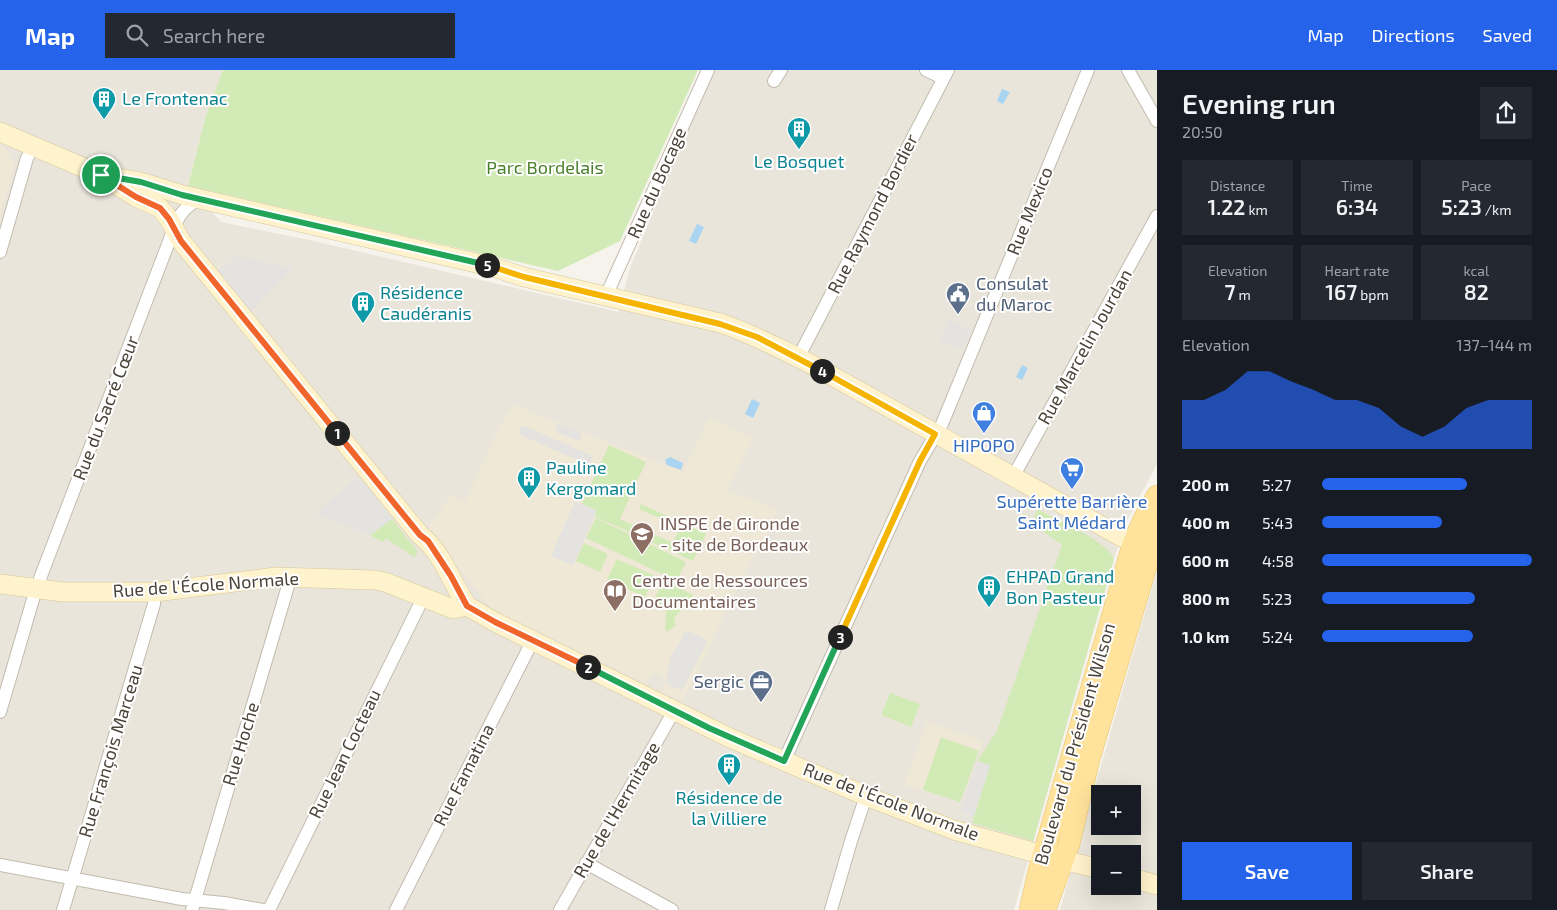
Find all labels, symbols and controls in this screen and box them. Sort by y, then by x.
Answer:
search box [105,13,455,58]
text: Map [25,21,75,50]
icon: search [123,21,151,49]
text: Search here [163,24,265,47]
text: Map [1307,24,1344,46]
text: Directions [1372,24,1455,46]
text: Saved [1483,24,1532,46]
building icon: Le Frontenac [91,86,117,120]
text: Evening run [1182,86,1336,120]
place label: Le Frontenac [122,87,228,109]
button: share [1480,87,1532,139]
building icon: Le Bosquet [786,116,812,150]
text: 20:50 [1182,122,1223,141]
street label: Rue du Bocage [622,124,690,242]
street label: Rue Raymond Bordier [822,130,922,297]
place label: Le Bosquet [754,150,844,172]
pin [80,154,122,196]
park label: Parc Bordelais [486,156,604,178]
icon: arrive [87,161,115,189]
street label: Rue Mexico [1001,163,1057,258]
text: Distance [1210,177,1265,194]
text: Time [1341,177,1373,194]
text: Pace [1461,177,1491,194]
text: 1.22 [1207,194,1245,219]
text: 6:34 [1336,194,1378,219]
text: 5:23 [1441,194,1482,219]
text: km [1245,201,1268,218]
text: /km [1482,201,1511,218]
pin: 5 [474,252,500,278]
text: 5 [484,257,491,274]
text: Elevation [1208,262,1267,279]
text: Heart rate [1325,262,1389,279]
text: kcal [1464,262,1489,279]
street label: Rue Marcelin Jourdan [1032,265,1136,428]
place label: Consulat du Maroc [976,272,1052,315]
text: 7 [1224,279,1235,304]
text: 167 [1325,279,1357,304]
text: 82 [1464,279,1489,304]
place label: Résidence Caudéranis [380,281,472,324]
public building icon: Consulat du Maroc [945,281,971,315]
text: m [1235,286,1251,303]
text: bpm [1357,286,1389,303]
building icon: Résidence Caudéranis [350,290,376,324]
street label: Rue du Sacré Cœur [67,332,143,483]
text: Elevation [1182,335,1250,354]
text: 137–144 m [1456,335,1532,354]
pin: 4 [810,358,834,384]
text: 4 [818,363,827,380]
shop icon: HIPOPO [971,400,997,434]
pin: 1 [324,420,350,446]
text: 1 [334,425,341,442]
place label: HIPOPO [953,434,1015,456]
place label: Pauline Kergomard [546,456,636,499]
supermarket icon: Supérette Barrière Saint Médard [1059,456,1085,490]
building icon: Pauline Kergomard [516,465,542,499]
text: 200 m [1182,475,1229,494]
text: 5:27 [1262,475,1292,494]
place label: Supérette Barrière Saint Médard [997,490,1147,533]
place label: INSPE de Gironde - site de Bordeaux [660,512,809,555]
text: 400 m [1182,513,1230,532]
text: 5:43 [1262,513,1293,532]
school or university icon: INSPE de Gironde - site de Bordeaux [629,521,655,555]
text: 600 m [1182,551,1229,570]
text: 4:58 [1262,551,1294,570]
place label: EHPAD Grand Bon Pasteur [1006,565,1114,608]
street label: Rue de l'École Normale [112,567,300,601]
place label: Centre de Ressources Documentaires [632,569,808,612]
building icon: EHPAD Grand Bon Pasteur [976,574,1002,608]
library icon: Centre de Ressources Documentaires [602,578,628,612]
text: 800 m [1182,589,1230,608]
text: 5:23 [1262,589,1292,608]
street label: Boulevard du Président Wilson [1029,620,1119,867]
pin: 3 [828,624,852,650]
text: 1.0 km [1182,627,1229,646]
text: 5:24 [1262,627,1293,646]
text: 3 [837,629,844,646]
pin: 2 [576,654,600,680]
text: 2 [584,659,593,676]
street label: Rue François Marceau [73,662,148,840]
office icon: Sergic [748,669,774,703]
place label: Sergic [694,670,744,692]
street label: Rue Jean Cocteau [303,685,385,822]
street label: Rue Hoche [217,699,263,788]
street label: Rue Famatina [428,720,498,829]
street label: Rue de l'Hermitage [568,738,664,881]
building icon: Résidence de la Villiere [716,752,742,786]
street label: Rue de l'École Normale [800,757,982,845]
map controls [1091,785,1141,895]
button: + [1091,785,1141,835]
place label: Résidence de la Villiere [675,786,783,829]
button: Save [1182,842,1352,900]
button: Share [1362,842,1532,900]
button: − [1091,845,1141,895]

